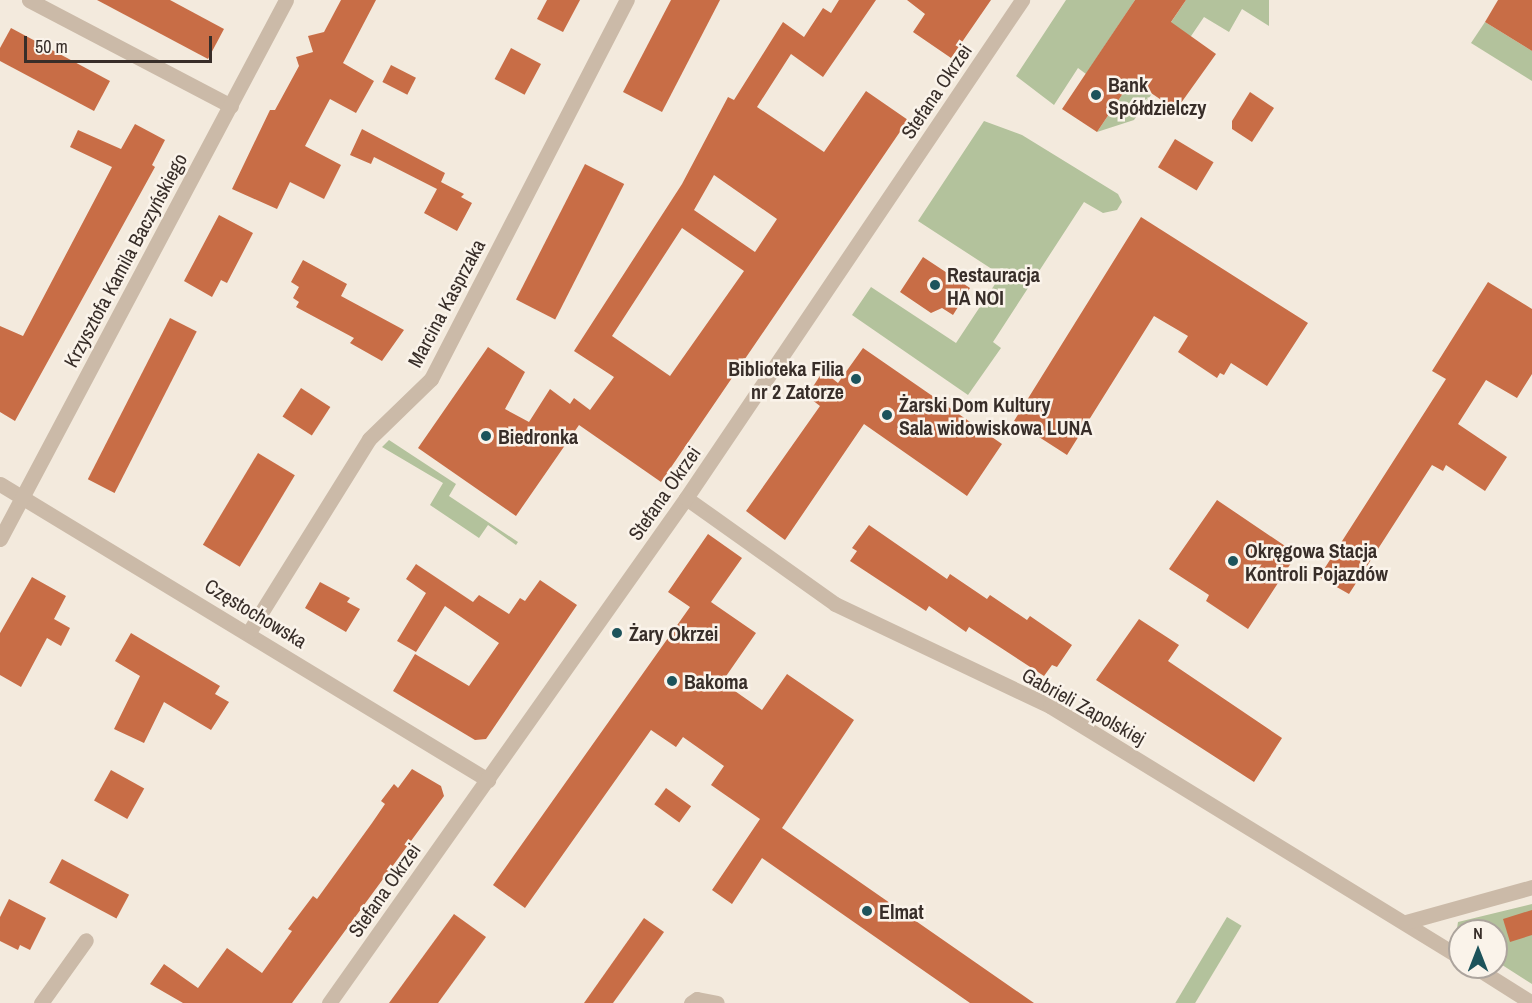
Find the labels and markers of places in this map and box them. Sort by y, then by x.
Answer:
place label: Bank Spółdzielczy [1108,72,1206,119]
marker: Bank Spółdzielczy [1089,88,1103,102]
place label: Restauracja HA NOI [947,262,1040,309]
marker: Restauracja HA NOI [928,278,942,292]
place label: Biblioteka Filia nr 2 Zatorze [728,356,844,403]
marker: Biblioteka Filia nr 2 Zatorze [849,372,863,386]
place label: Żarski Dom Kultury Sala widowiskowa LUNA [899,392,1092,439]
marker: Żarski Dom Kultury Sala widowiskowa LUNA [880,408,894,422]
place label: Biedronka [498,424,578,448]
marker: Biedronka [479,429,493,443]
place label: Okręgowa Stacja Kontroli Pojazdów [1245,538,1388,585]
marker: Okręgowa Stacja Kontroli Pojazdów [1226,554,1240,568]
place label: Żary Okrzei [629,621,718,645]
marker: Żary Okrzei [610,626,624,640]
place label: Bakoma [684,669,748,693]
marker: Bakoma [665,674,679,688]
place label: Elmat [879,899,924,923]
marker: Elmat [860,904,874,918]

